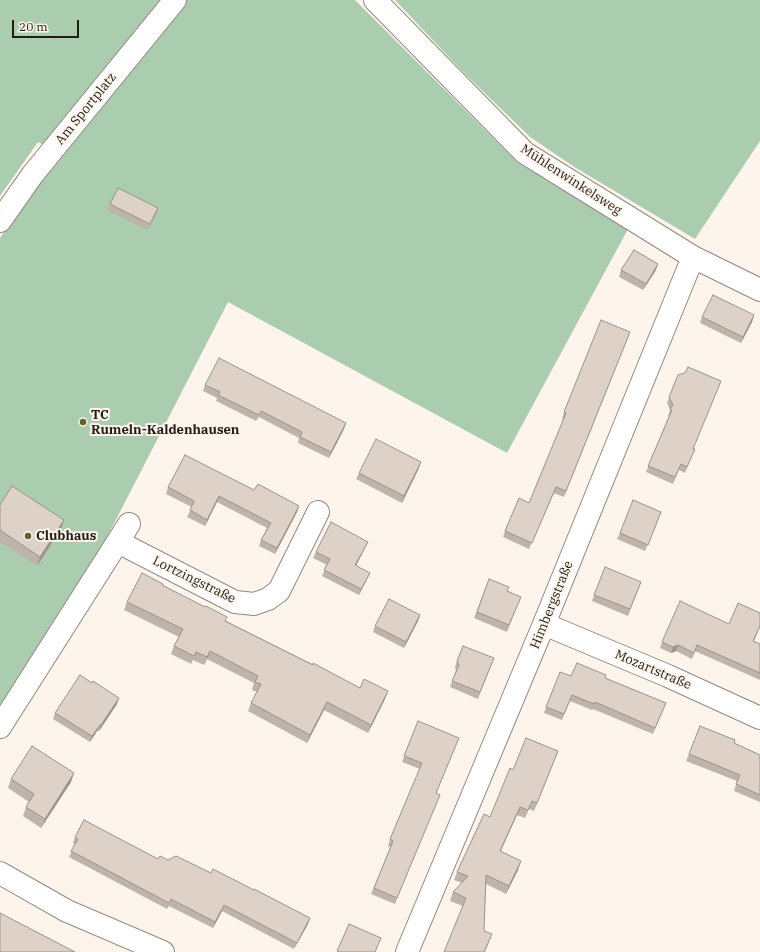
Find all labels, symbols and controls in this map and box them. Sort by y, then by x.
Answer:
scale bar [14,12,81,38]
text: 20 m [19,19,48,34]
street label: Am Sportplatz [52,70,120,148]
street label: Mühlenwinkelsweg [517,141,625,219]
place label: TC Rumeln-Kaldenhausen [91,407,239,438]
marker: TC Rumeln-Kaldenhausen [78,417,88,427]
place label: Clubhaus [36,528,96,544]
marker: Clubhaus [23,531,33,541]
street label: Lortzingstraße [150,553,238,607]
street label: Himbergstraße [527,559,577,651]
street label: Mozartstraße [612,647,694,693]

